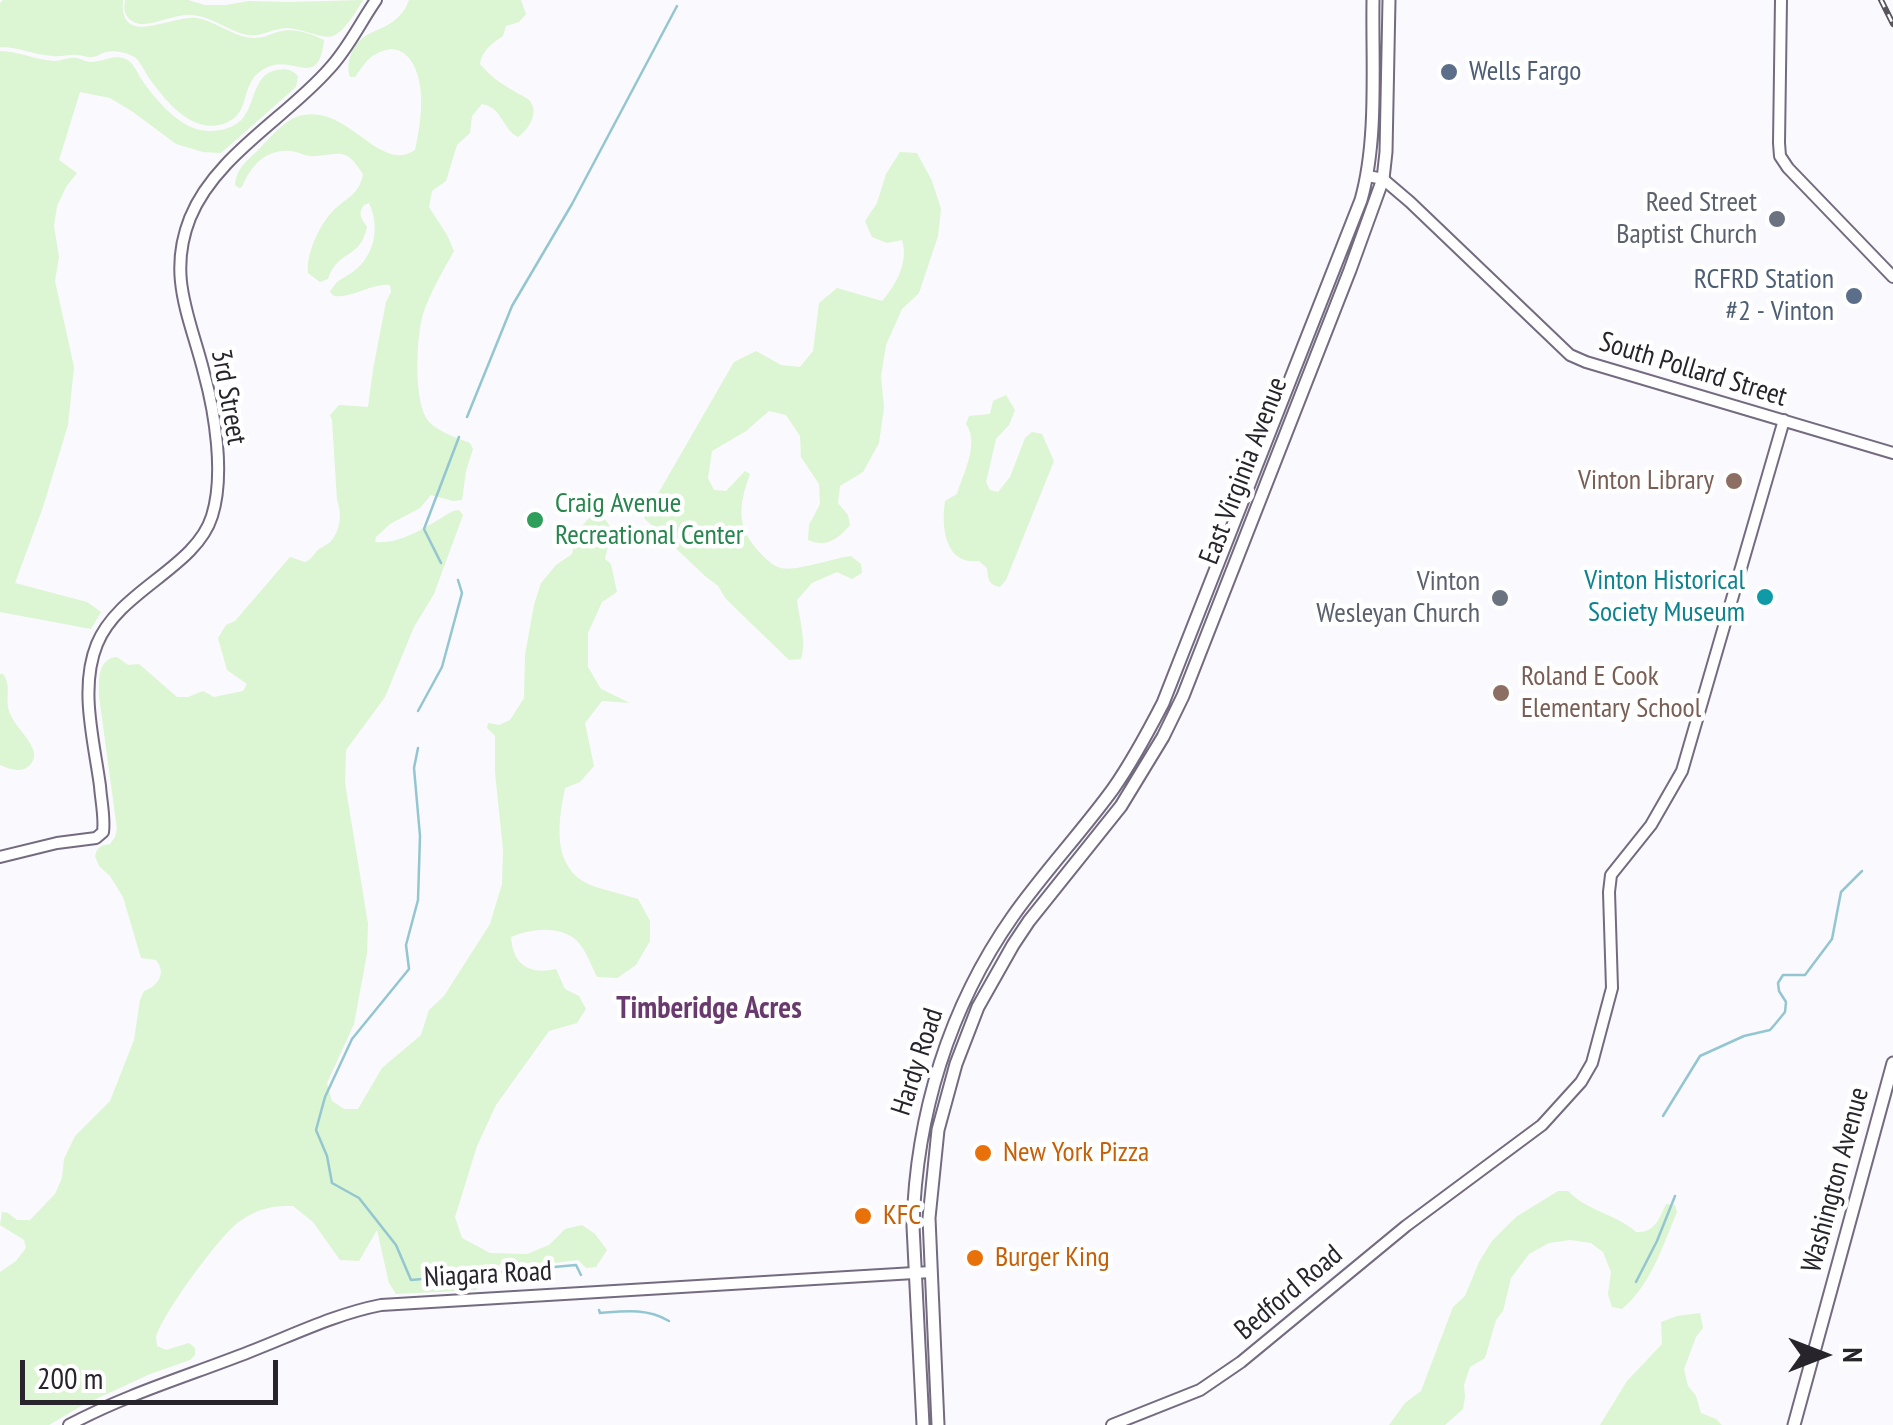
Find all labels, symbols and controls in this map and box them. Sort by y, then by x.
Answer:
place label: Wells Fargo [1469,55,1581,89]
marker: Wells Fargo [1438,61,1460,83]
place label: Reed Street Baptist Church [1616,186,1757,252]
marker: Reed Street Baptist Church [1766,208,1788,230]
place label: RCFRD Station #2 - Vinton [1694,263,1834,329]
marker: RCFRD Station #2 - Vinton [1843,285,1865,307]
street label: South Pollard Street [1595,326,1791,414]
street label: 3rd Street [203,347,253,447]
street label: East Virginia Avenue [1193,373,1295,569]
place label: Vinton Library [1578,464,1714,498]
marker: Vinton Library [1723,470,1745,492]
place label: Craig Avenue Recreational Center [555,487,744,553]
marker: Craig Avenue Recreational Center [524,509,546,531]
place label: Vinton Historical Society Museum [1584,564,1745,630]
place label: Vinton Wesleyan Church [1316,565,1480,631]
marker: Vinton Historical Society Museum [1754,586,1776,608]
marker: Vinton Wesleyan Church [1489,587,1511,609]
place label: Roland E Cook Elementary School [1521,660,1701,726]
marker: Roland E Cook Elementary School [1490,682,1512,704]
district label: Timberidge Acres [616,991,802,1027]
street label: Hardy Road [885,1004,951,1120]
street label: Washington Avenue [1795,1084,1877,1276]
place label: New York Pizza [1003,1136,1149,1170]
marker: New York Pizza [972,1142,994,1164]
place label: KFC [883,1199,921,1233]
marker: KFC [852,1205,874,1227]
street label: Bedford Road [1229,1239,1349,1347]
place label: Burger King [995,1241,1110,1275]
marker: Burger King [964,1247,986,1269]
street label: Niagara Road [423,1255,553,1295]
north arrow [1773,1305,1873,1405]
scale bar [25,1340,282,1402]
text: N [1835,1347,1872,1363]
text: 200 m [37,1358,103,1397]

